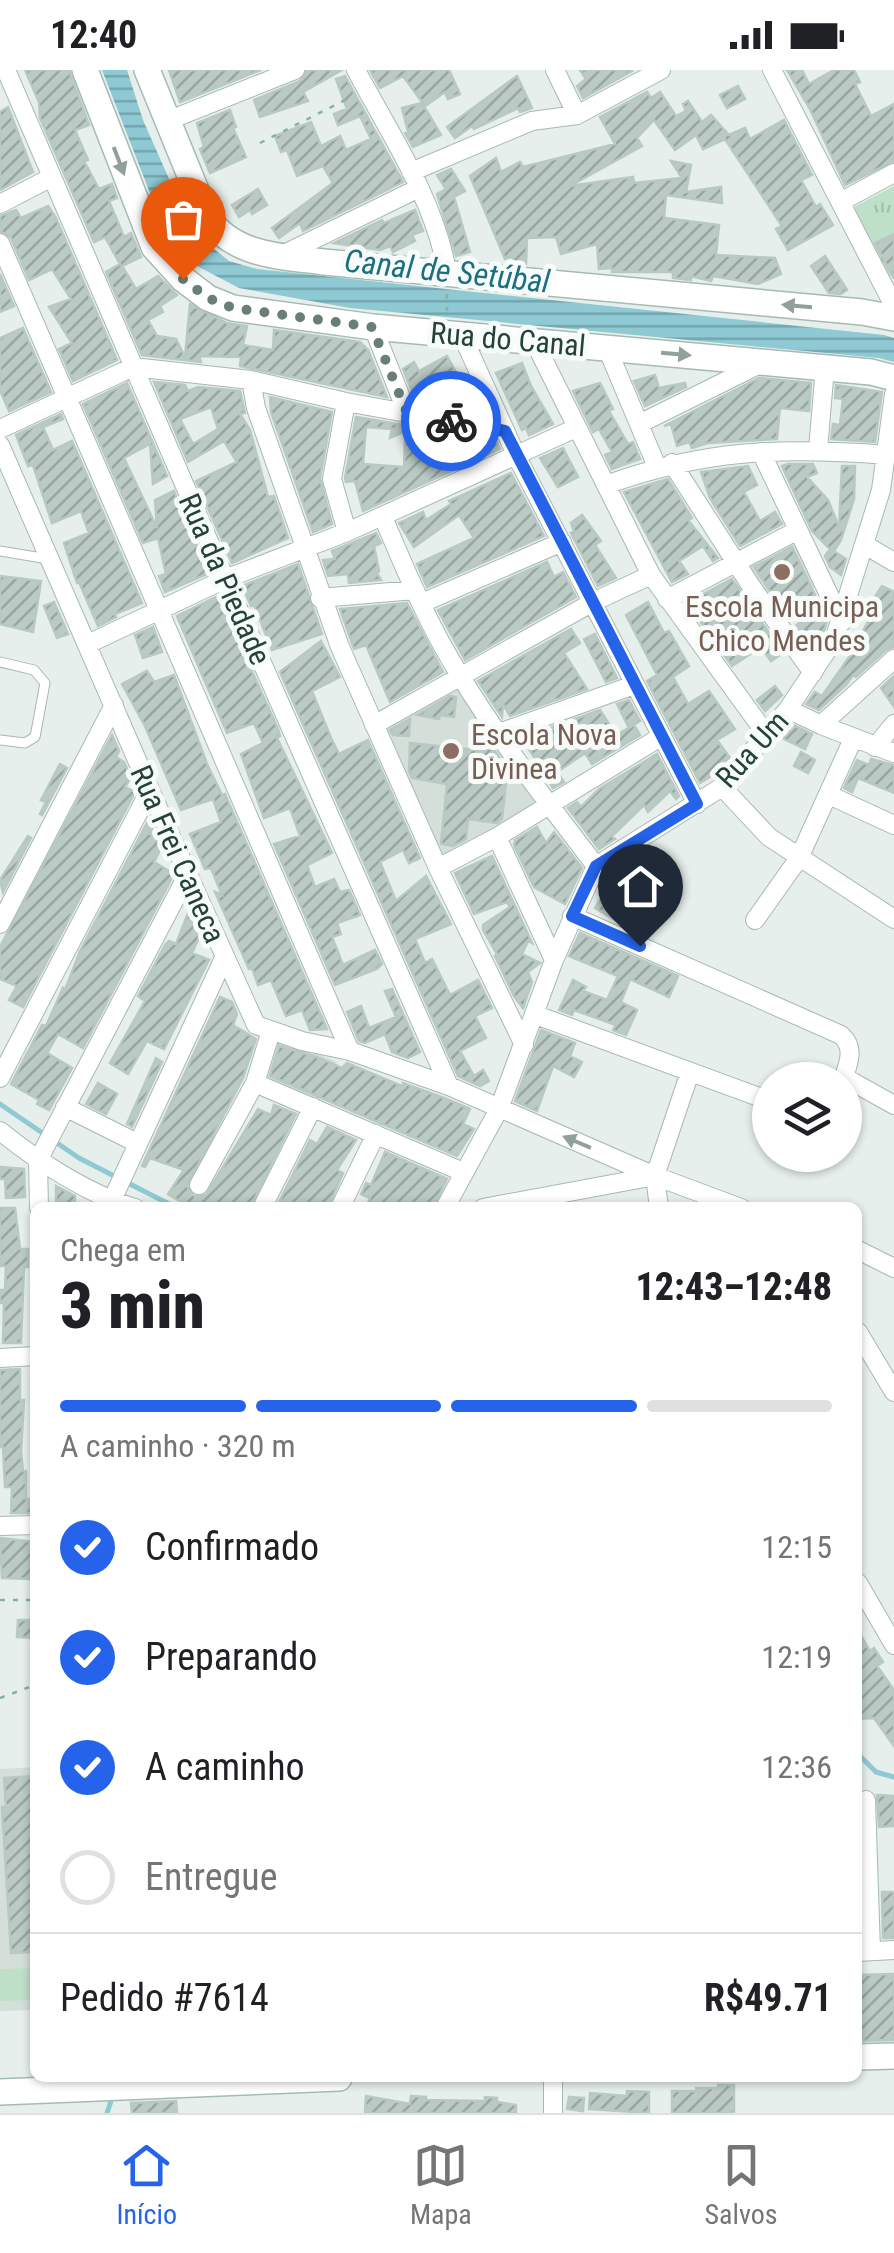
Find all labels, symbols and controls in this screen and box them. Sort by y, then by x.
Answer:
text: 12:40 [50,13,137,57]
one-way arrow [112,147,128,177]
pin [141,177,226,280]
icon: bag [156,192,211,247]
water label: Canal de Setúbal [343,241,552,301]
one-way arrow [781,298,813,314]
street label: Rua do Canal [429,315,587,363]
one-way arrow [661,347,692,363]
courier [401,371,501,471]
icon: bike [424,394,479,449]
street label: Rua da Piedade [172,488,278,670]
marker: Escola Municipa Chico Mendes [771,561,793,583]
place label: Escola Municipa Chico Mendes [685,589,879,658]
street label: Rua Um [709,703,795,795]
place label: Escola Nova Divinea [471,717,617,786]
marker: Escola Nova Divinea [440,740,462,762]
street label: Rua Frei Caneca [123,760,233,948]
pin [598,844,683,947]
icon: home [613,859,668,914]
map controls [752,1062,862,1172]
button: layers [752,1062,862,1172]
one-way arrow [562,1134,592,1150]
text: Chega em [60,1231,186,1269]
text: 12:43–12:48 [635,1265,832,1309]
text: 3 min [60,1268,205,1344]
text: A caminho · 320 m [60,1427,296,1465]
icon: check [60,1520,115,1575]
text: Confirmado [145,1525,319,1569]
text: 12:15 [761,1528,832,1566]
icon: check [60,1630,115,1685]
text: Preparando [145,1635,317,1679]
text: 12:19 [761,1638,832,1676]
icon: check [60,1740,115,1795]
text: A caminho [145,1745,305,1789]
text: 12:36 [761,1748,832,1786]
text: Entregue [145,1855,278,1899]
text: Pedido #7614 [60,1976,269,2020]
text: R$49.71 [704,1976,832,2020]
tab: Início [116,2138,177,2231]
tab: Mapa [410,2138,472,2231]
tab: Salvos [705,2138,778,2231]

